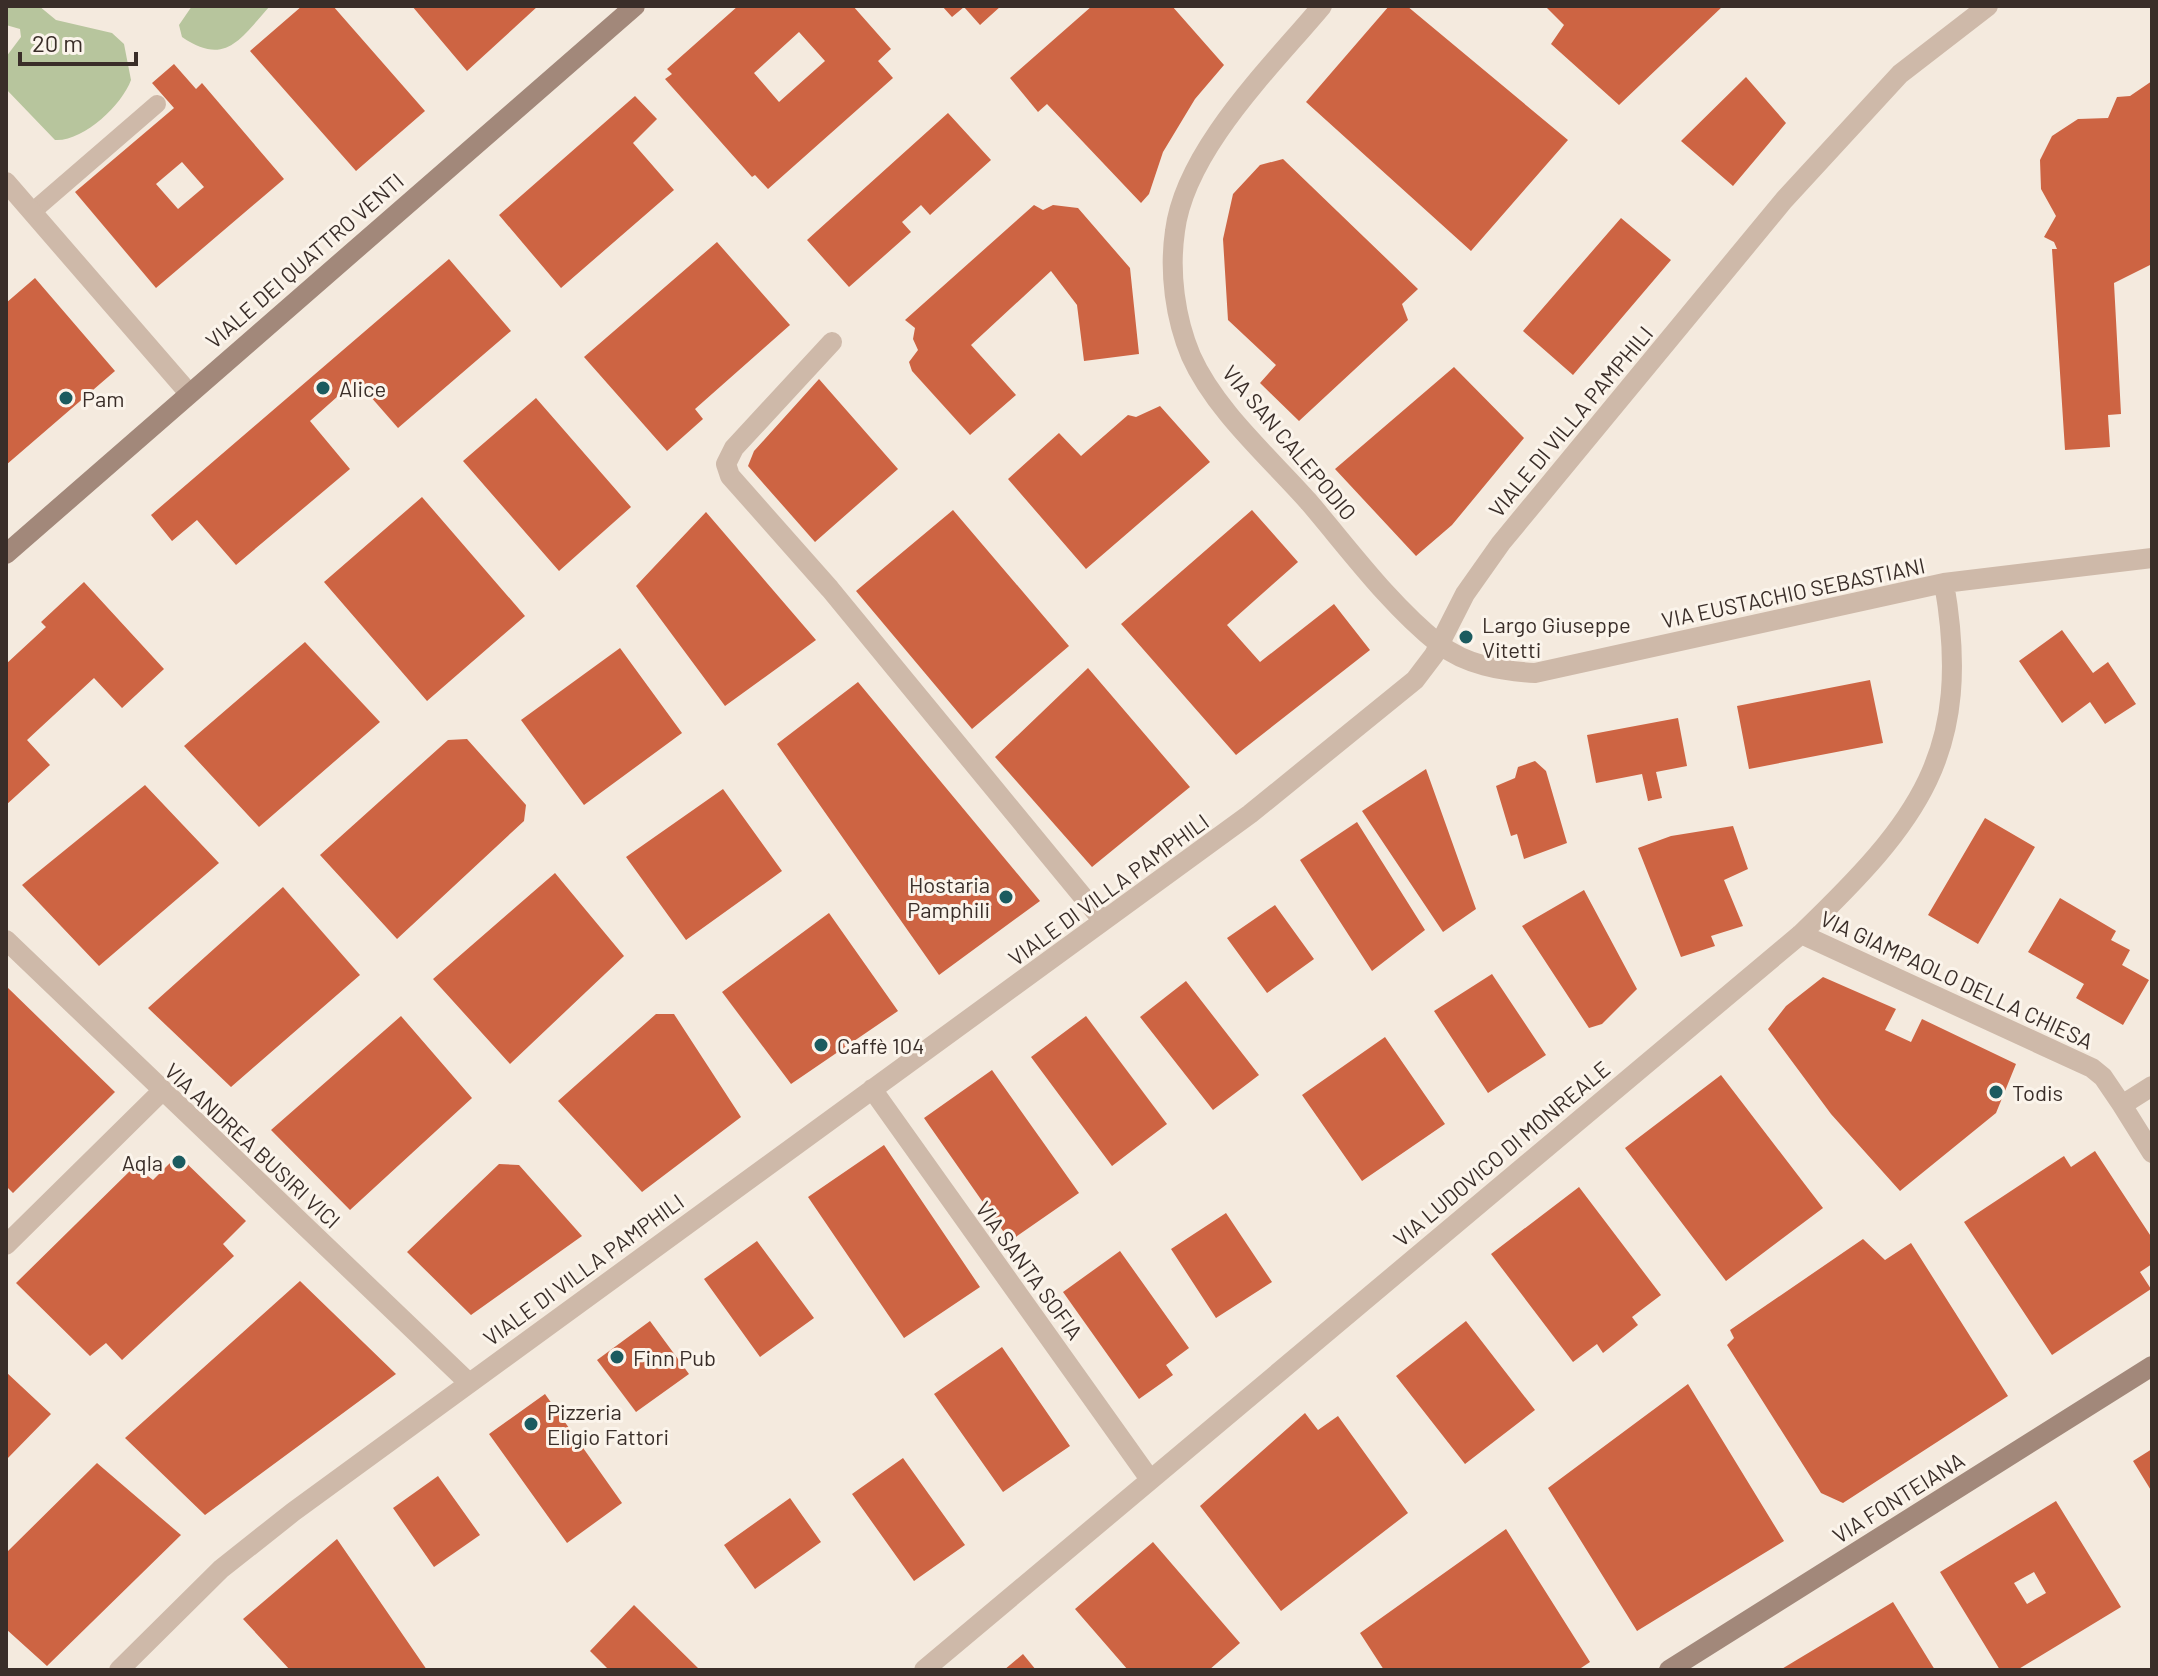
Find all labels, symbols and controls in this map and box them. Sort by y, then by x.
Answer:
scale bar [20,16,136,66]
text: 20 m [32,28,83,57]
street label: VIALE DEI QUATTRO VENTI [200,167,408,353]
street label: VIALE DI VILLA PAMPHILI [1483,320,1657,522]
street label: VIA SAN CALEPODIO [1218,359,1362,525]
place label: Alice [339,375,386,401]
marker: Alice [314,379,332,397]
place label: Pam [82,385,124,411]
marker: Pam [57,389,75,407]
street label: VIA EUSTACHIO SEBASTIANI [1659,551,1927,633]
place label: Largo Giuseppe Vitetti [1482,611,1631,662]
marker: Largo Giuseppe Vitetti [1457,628,1475,646]
street label: VIALE DI VILLA PAMPHILI [1003,808,1213,970]
place label: Hostaria Pamphili [907,871,990,922]
marker: Hostaria Pamphili [997,888,1015,906]
street label: VIA GIAMPAOLO DELLA CHIESA [1816,904,2098,1054]
place label: Caffè 104 [837,1032,924,1058]
marker: Caffè 104 [812,1036,830,1054]
street label: VIA LUDOVICO DI MONREALE [1388,1055,1614,1251]
street label: VIA ANDREA BUSIRI VICI [160,1057,346,1233]
place label: Todis [2012,1079,2063,1105]
marker: Todis [1987,1083,2005,1101]
place label: Aqla [122,1149,163,1175]
marker: Aqla [170,1153,188,1171]
street label: VIALE DI VILLA PAMPHILI [478,1188,688,1350]
street label: VIA SANTA SOFIA [971,1196,1089,1344]
place label: Finn Pub [633,1344,716,1370]
marker: Finn Pub [608,1348,626,1366]
place label: Pizzeria Eligio Fattori [547,1398,669,1449]
marker: Pizzeria Eligio Fattori [522,1415,540,1433]
street label: VIA FONTEIANA [1827,1446,1969,1548]

